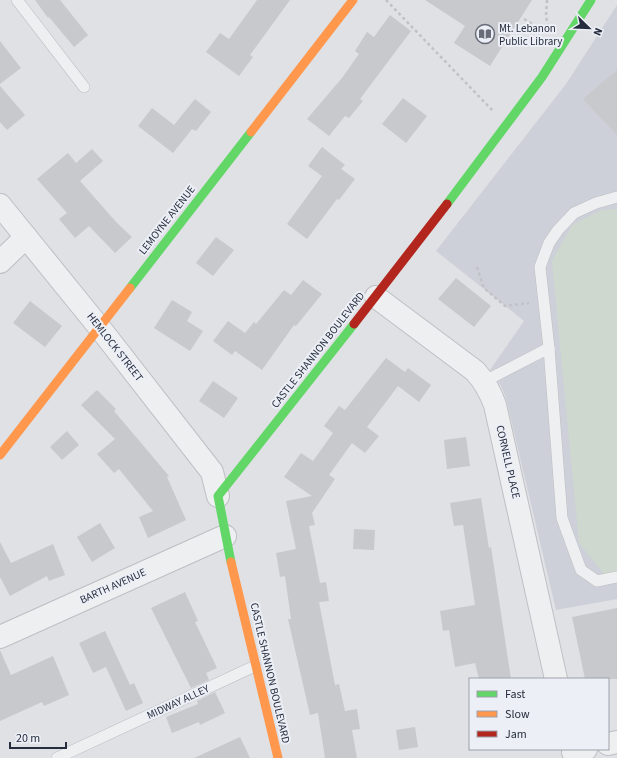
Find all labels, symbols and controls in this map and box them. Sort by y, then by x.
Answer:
north arrow [569,8,609,48]
place label: Mt. Lebanon Public Library [499,21,563,49]
library icon: Mt. Lebanon Public Library [474,23,496,45]
text: N [589,25,606,38]
street label: LEMOYNE AVENUE [135,182,199,258]
street label: CASTLE SHANNON BOULEVARD [268,289,368,411]
street label: HEMLOCK STREET [83,309,147,385]
street label: CORNELL PLACE [492,424,524,500]
street label: BARTH AVENUE [77,565,149,607]
street label: CASTLE SHANNON BOULEVARD [247,601,294,745]
legend [469,678,609,750]
street label: MIDWAY ALLEY [144,681,212,723]
text: Fast [505,686,525,703]
text: Slow [505,706,530,723]
scale bar [10,724,66,750]
text: Jam [505,726,527,743]
text: 20 m [16,730,40,747]

